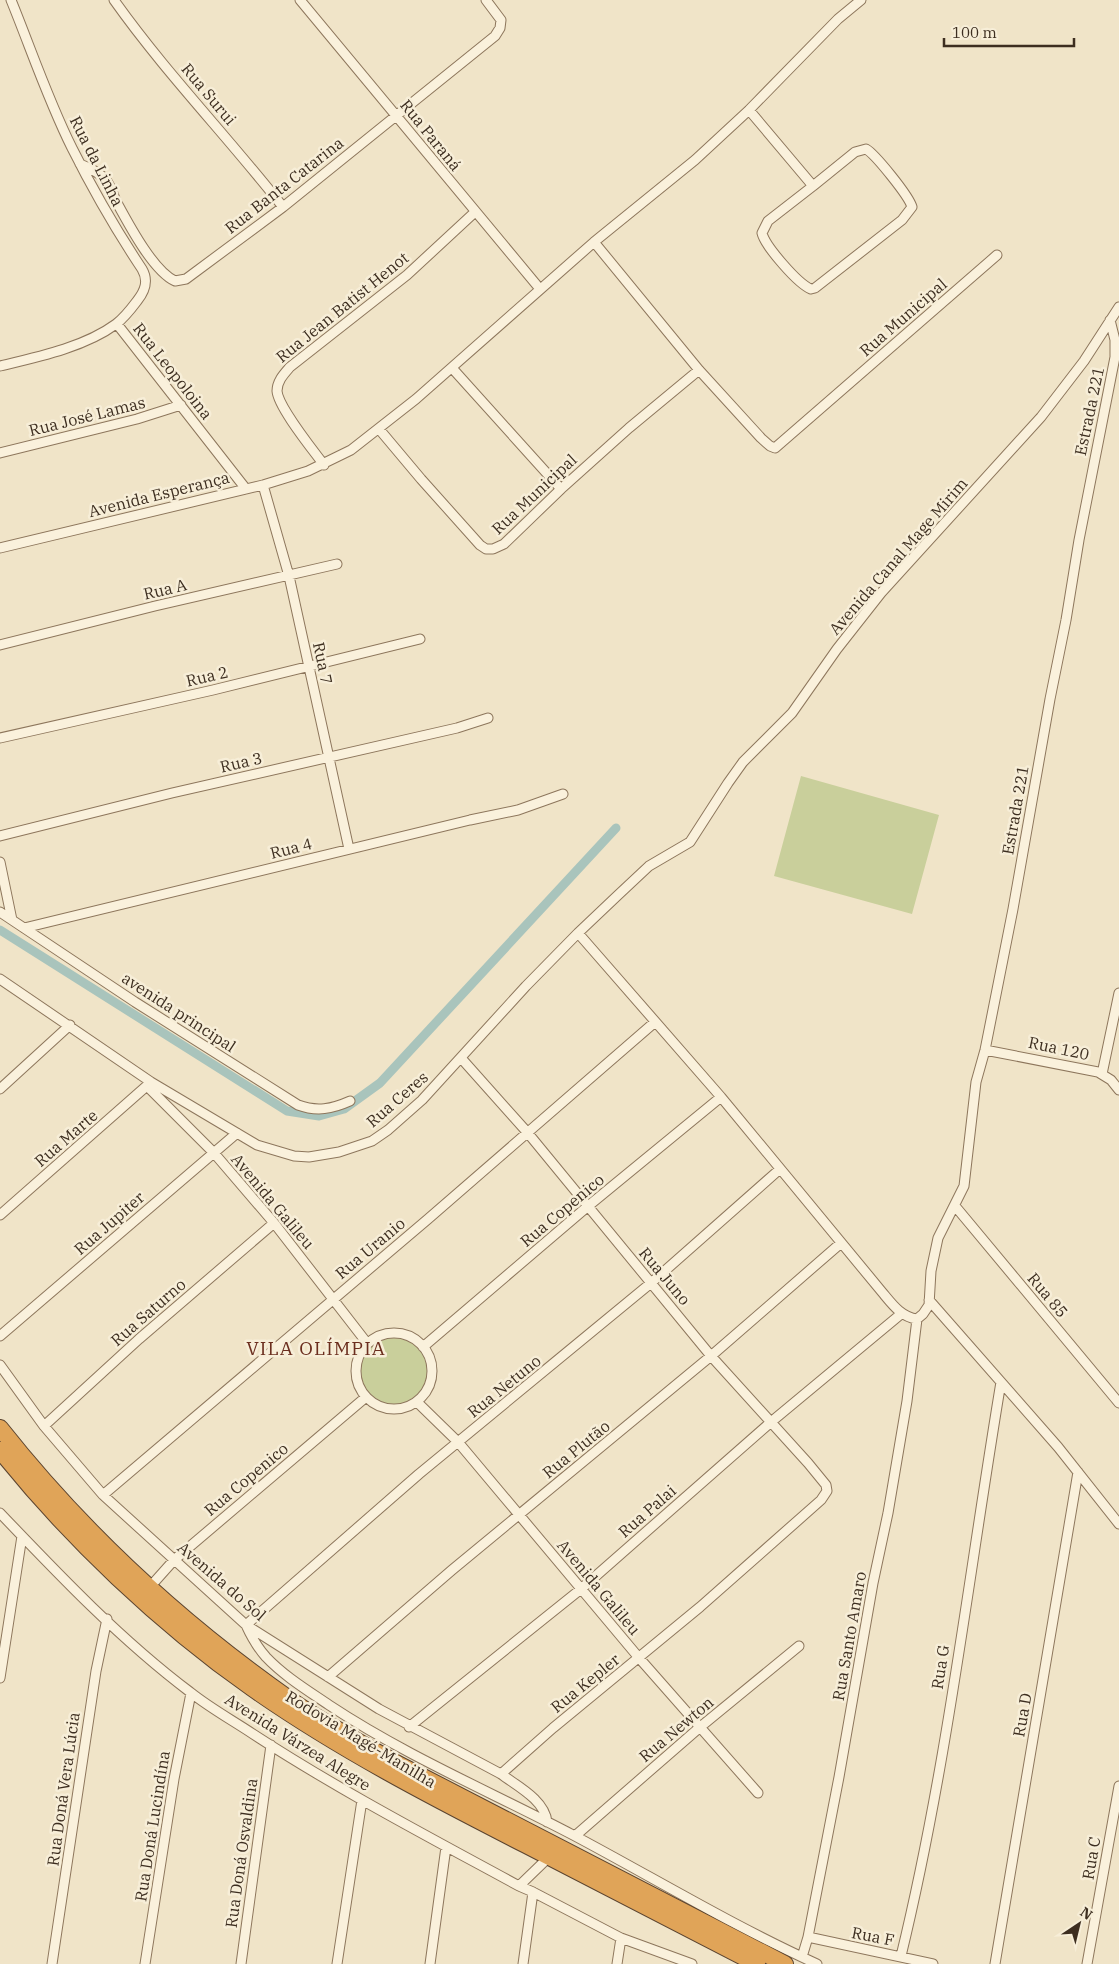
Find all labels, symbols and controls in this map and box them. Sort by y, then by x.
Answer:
scale bar [944,15,1074,47]
text: 100 m [952,23,997,42]
street label: Rua Surui [177,59,241,129]
street label: Rua Paraná [396,95,466,175]
street label: Rua da Linha [66,112,128,210]
street label: Rua Banta Catarina [221,132,348,238]
street label: Rua Jean Batist Henot [272,247,413,367]
street label: Rua Municipal [855,274,951,360]
street label: Rua Leopoloina [129,319,217,423]
street label: Estrada 221 [1070,365,1108,457]
street label: Rua José Lamas [27,392,147,440]
street label: Rua Municipal [487,449,581,538]
street label: Avenida Esperança [86,467,232,521]
street label: Avenida Canal Mage Mirim [824,473,972,639]
street label: Rua A [141,574,189,604]
street label: Rua 7 [309,640,337,686]
street label: Rua 2 [184,661,230,691]
street label: Rua 3 [218,747,264,777]
street label: Estrada 221 [997,764,1033,856]
street label: Rua 4 [268,833,314,863]
street label: avenida principal [118,968,240,1056]
street label: Rua 120 [1027,1032,1091,1064]
street label: Rua Ceres [362,1067,432,1131]
street label: Rua Marte [30,1105,102,1171]
street label: Avenida Galileu [227,1149,319,1253]
street label: Rua Copenico [516,1169,608,1251]
street label: Rua Jupiter [70,1187,148,1259]
street label: Rua Uranio [331,1213,409,1283]
street label: Rua Juno [635,1243,695,1309]
street label: Rua 85 [1024,1269,1072,1321]
street label: Rua Saturno [106,1274,190,1350]
district label: VILA OLÍMPIA [246,1336,386,1360]
street label: Rua Netuno [463,1350,545,1422]
street label: Rua Plutão [538,1416,614,1482]
street label: Rua Copenico [200,1438,292,1520]
street label: Rua Palai [614,1480,680,1542]
street label: Avenida Galileu [553,1535,645,1639]
street label: Avenida do Sol [174,1537,270,1625]
street label: Rua Santo Amaro [828,1570,870,1702]
street label: Rua G [927,1643,953,1691]
street label: Rua Kepler [547,1649,623,1717]
street label: Rodovia Magé-Manilha [282,1686,440,1792]
street label: Avenida Várzea Alegre [221,1689,375,1795]
street label: Rua D [1008,1691,1036,1739]
street label: Rua Newton [635,1692,717,1766]
street label: Rua Doná Vera Lúcia [42,1711,84,1867]
street label: Rua Doná Lucindína [130,1749,174,1903]
street label: Rua Doná Osvaldina [221,1777,261,1929]
street label: Rua C [1077,1835,1105,1881]
north arrow [1054,1899,1104,1949]
text: N [1077,1903,1096,1924]
street label: Rua F [850,1922,896,1950]

